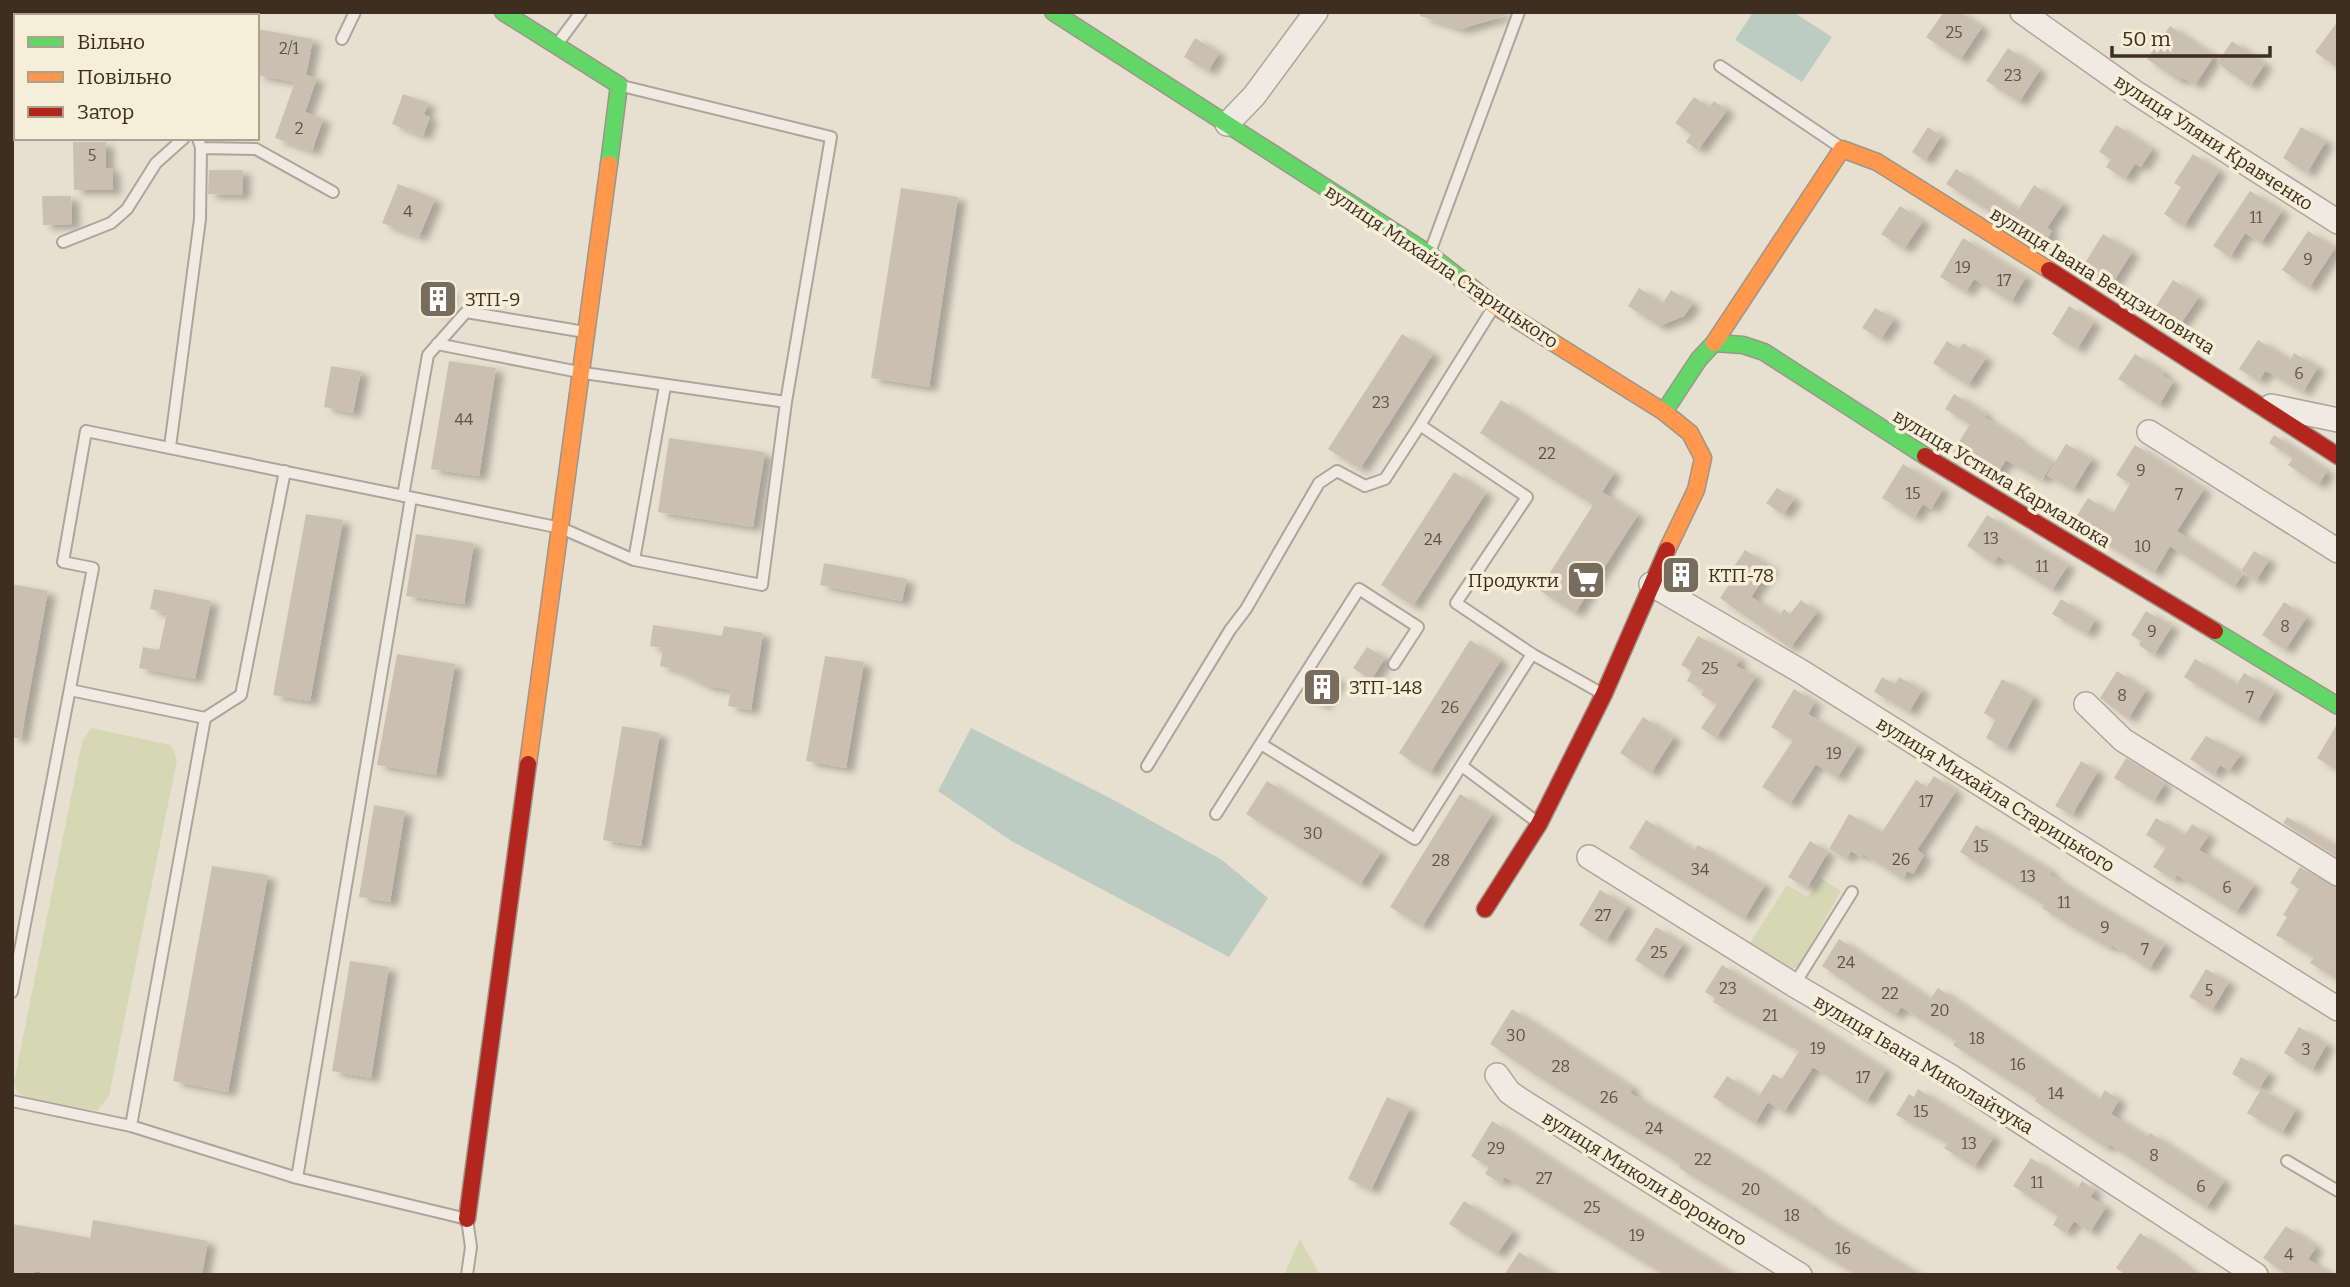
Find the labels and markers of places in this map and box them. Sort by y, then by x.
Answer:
building icon: ЗТП-9 [417,278,459,320]
place label: ЗТП-9 [465,288,520,311]
building icon: КТП-78 [1660,554,1702,596]
supermarket icon: Продукти [1565,559,1607,601]
place label: КТП-78 [1708,564,1774,587]
place label: Продукти [1468,569,1559,592]
building icon: ЗТП-148 [1301,666,1343,708]
place label: ЗТП-148 [1349,676,1423,699]

